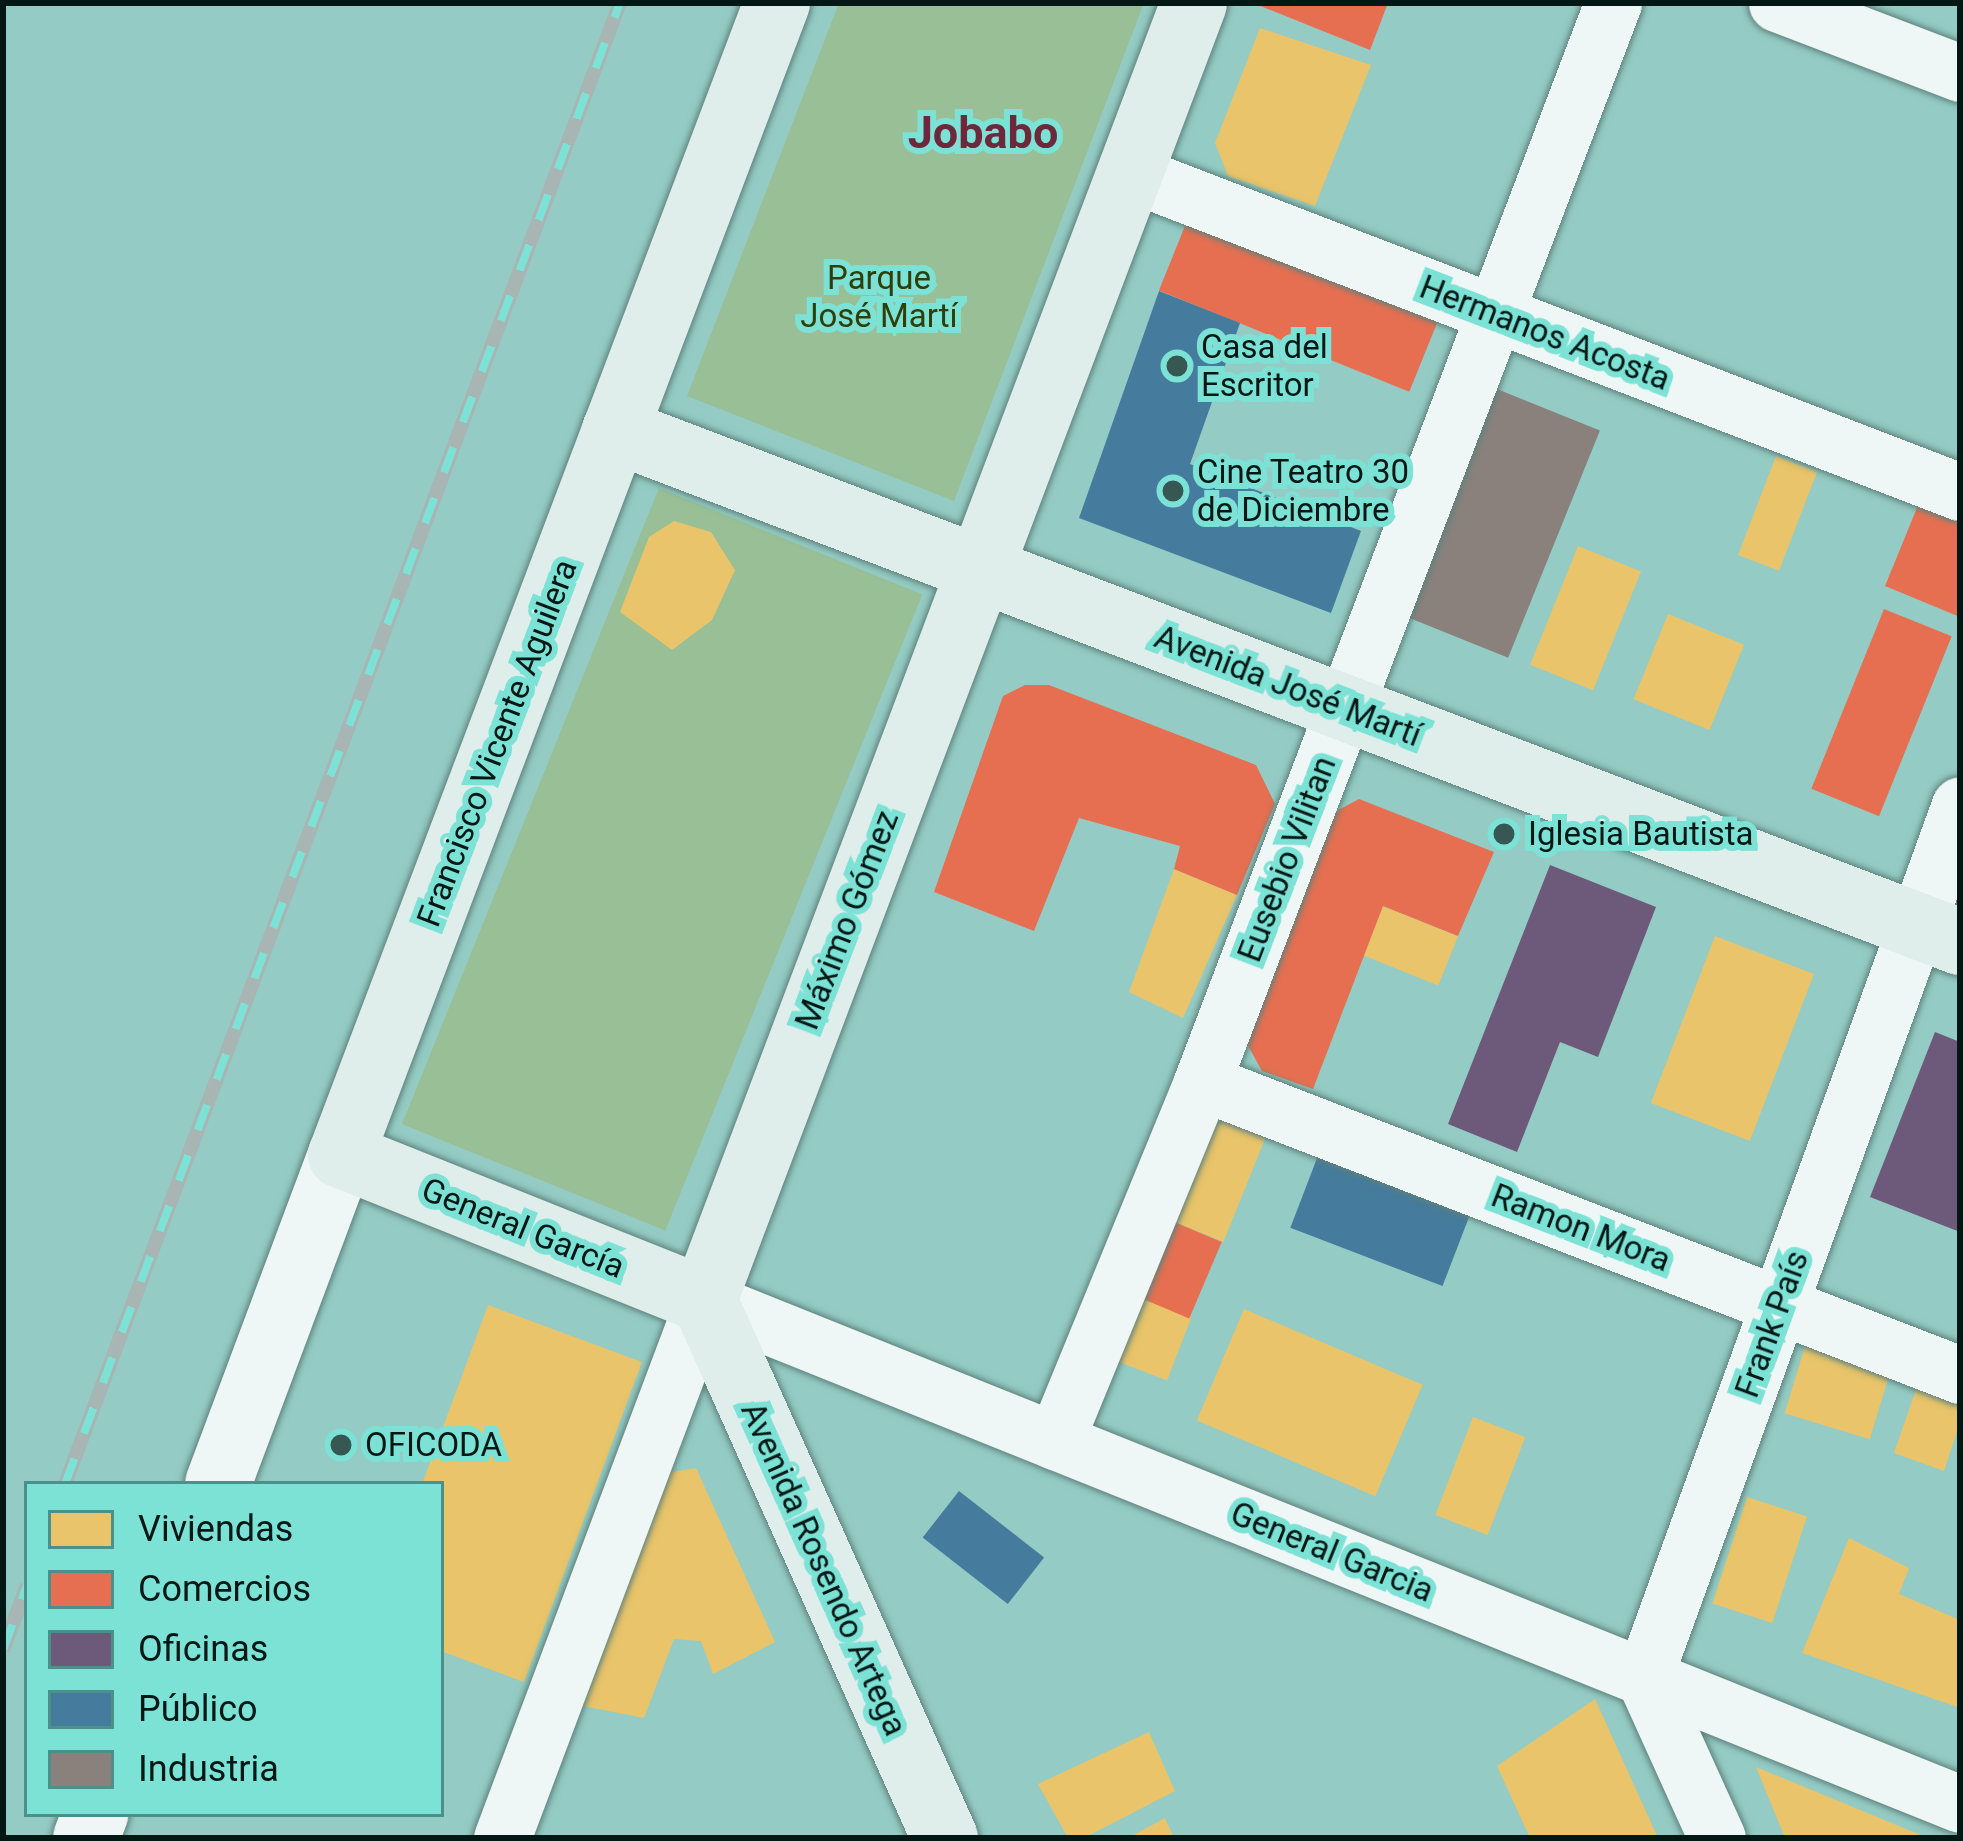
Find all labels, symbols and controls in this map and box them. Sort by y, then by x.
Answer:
district label: Jobabo [908,106,1058,160]
park label: Parque José Martí [800,258,958,336]
street label: Hermanos Acosta [1414,267,1676,399]
place label: Casa del Escritor [1201,327,1328,405]
marker: Casa del Escritor [1164,353,1190,379]
place label: Cine Teatro 30 de Diciembre [1197,452,1410,530]
marker: Cine Teatro 30 de Diciembre [1160,478,1186,504]
street label: Francisco Vicente Aguilera [409,554,585,932]
street label: Avenida José Martí [1149,617,1427,755]
street label: Eusebio Vilitan [1230,751,1344,967]
street label: Máximo Gómez [787,805,907,1035]
place label: Iglesia Bautista [1528,814,1754,854]
marker: Iglesia Bautista [1491,821,1517,847]
street label: General García [416,1169,630,1287]
street label: Ramon Mora [1486,1176,1676,1280]
street label: Frank País [1727,1245,1817,1403]
street label: Avenida Rosendo Artega [733,1396,915,1742]
place label: OFICODA [365,1425,502,1465]
marker: OFICODA [328,1432,354,1458]
legend [24,1481,444,1817]
street label: General Garcia [1225,1493,1439,1611]
text: Viviendas [138,1508,293,1550]
text: Comercios [138,1568,311,1610]
text: Oficinas [138,1628,268,1670]
text: Público [138,1688,258,1730]
text: Industria [138,1748,279,1790]

